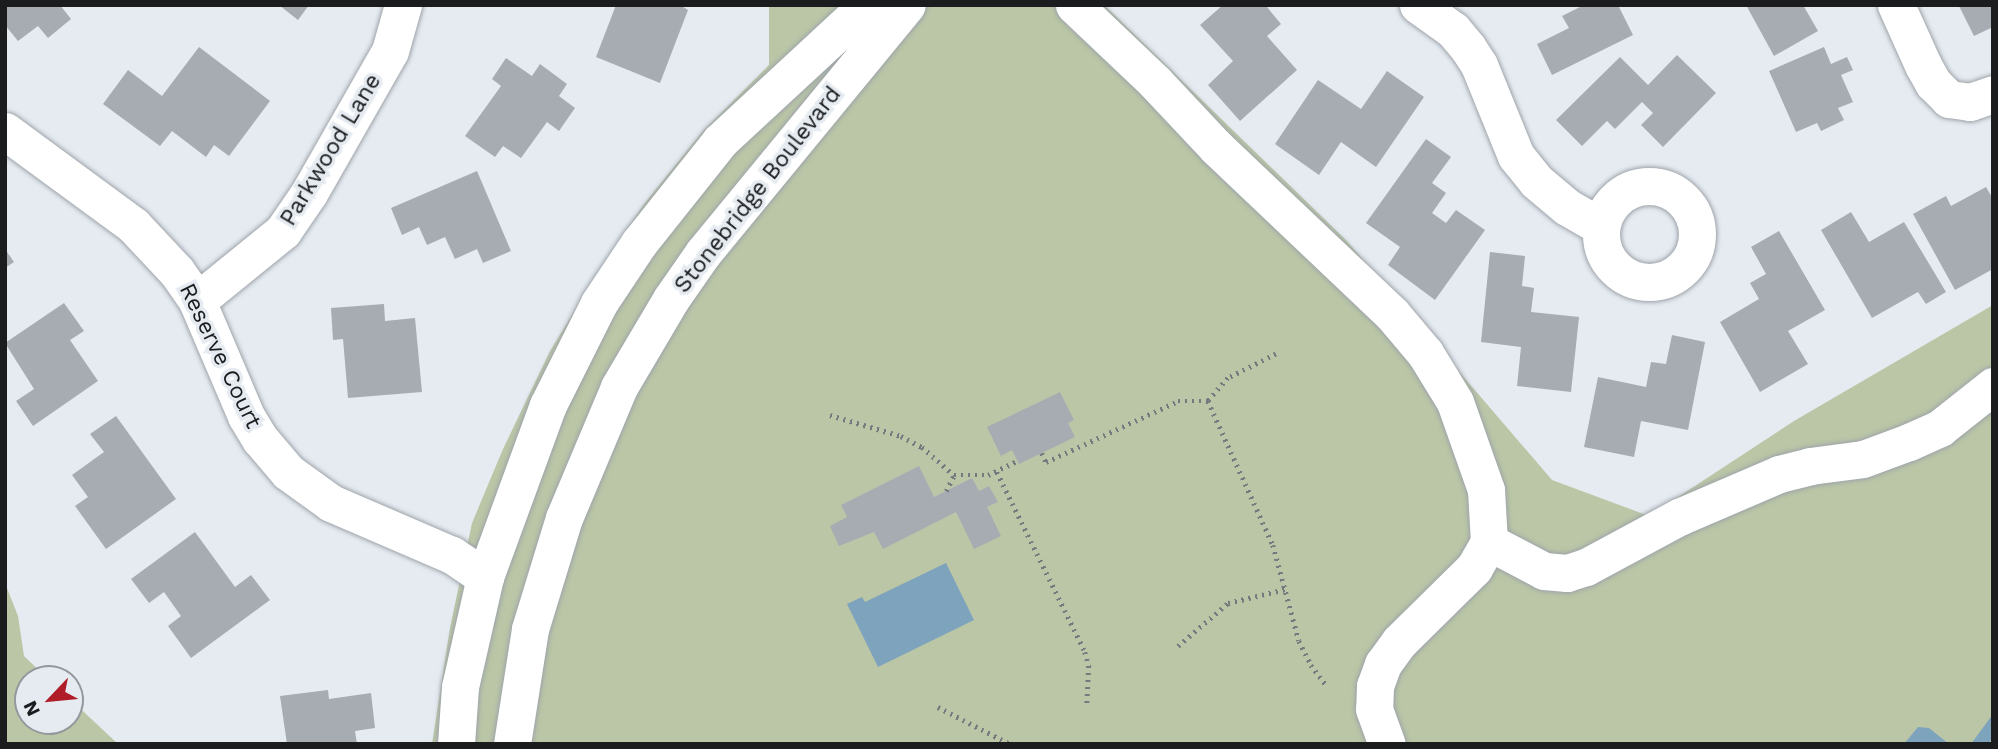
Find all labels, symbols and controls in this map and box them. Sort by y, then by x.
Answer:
street label: Parkwood Lane [275,69,387,231]
street label: Stonebridge Boulevard [669,81,847,299]
street label: Reserve Court [173,279,267,433]
north arrow [14,665,84,735]
text: N [18,697,45,720]

